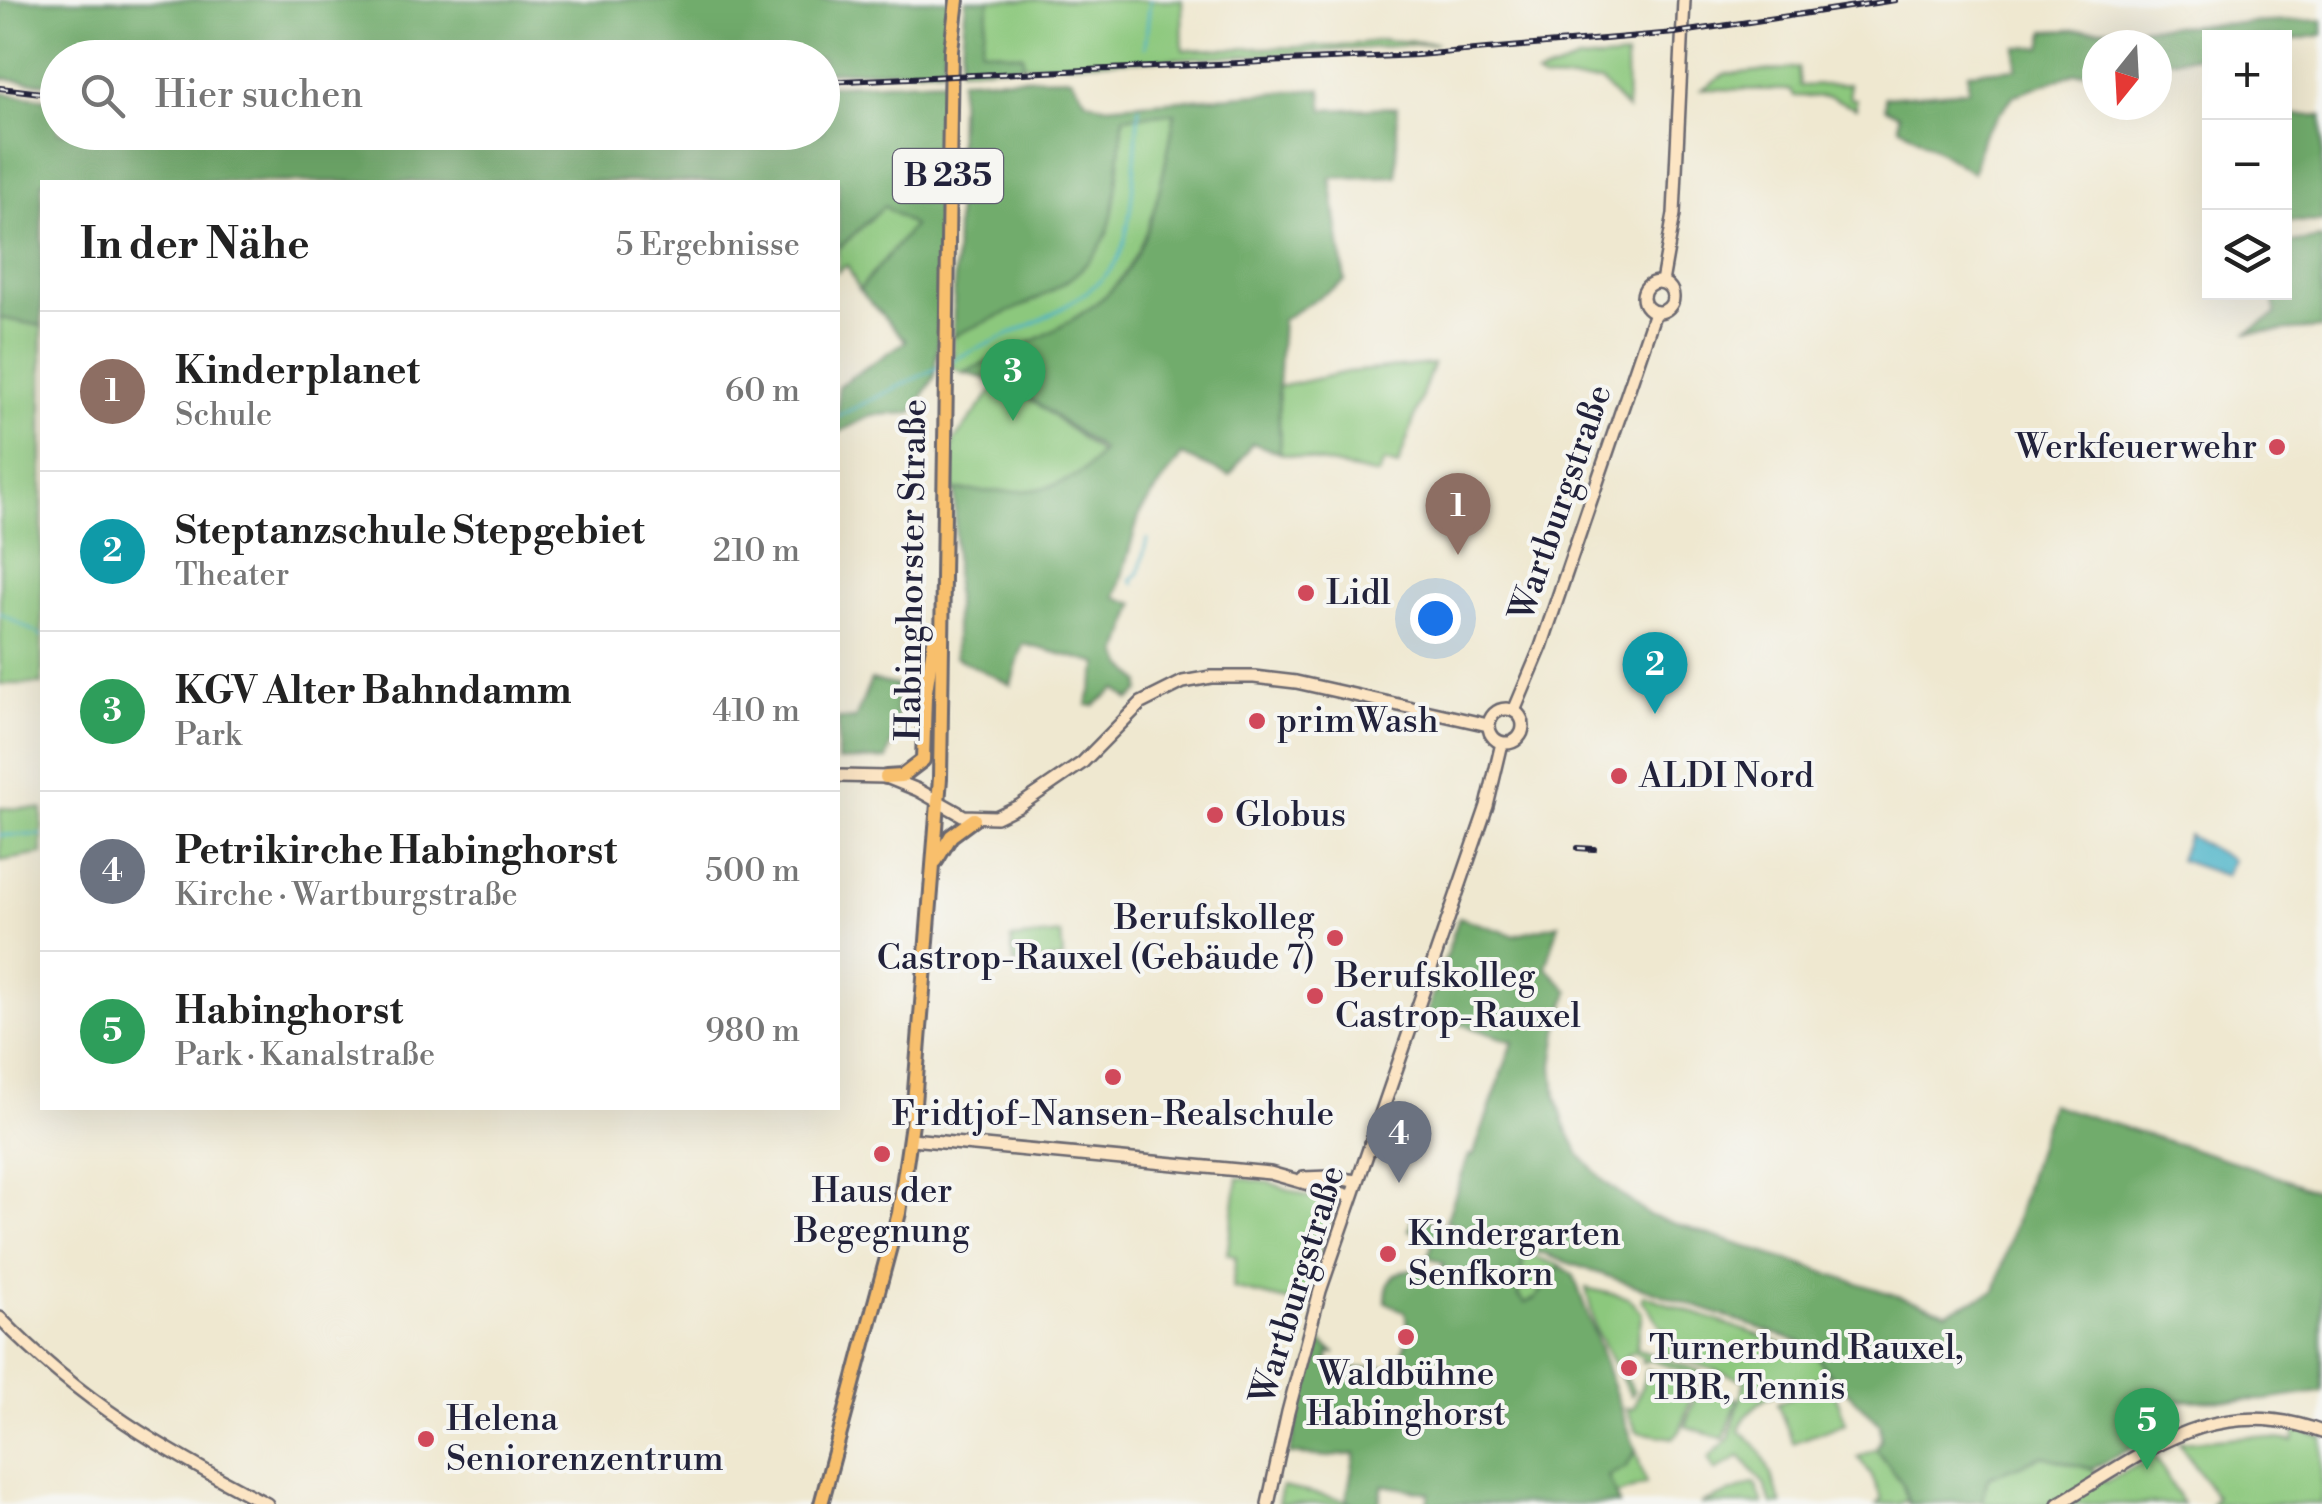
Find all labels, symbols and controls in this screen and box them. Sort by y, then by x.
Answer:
north arrow [2082,30,2172,120]
map controls [2202,30,2292,300]
button: + [2202,30,2292,120]
search box [40,40,840,150]
icon: search [75,68,130,123]
text: Hier suchen [155,72,363,119]
button: − [2202,120,2292,210]
road number: B 235 [893,149,1003,203]
button: layers [2202,210,2292,300]
text: In der Nähe [80,219,310,272]
text: 5 Ergebnisse [616,225,800,265]
pin: 3 [980,338,1046,421]
text: Kinderplanet [175,348,420,395]
text: 1 [105,371,120,411]
text: 60 m [725,371,800,411]
street label: Wartburgstraße [1500,379,1622,628]
text: Schule [175,395,272,435]
street label: Habinghorster Straße [888,399,936,741]
place label: Werkfeuerwehr [2015,426,2257,469]
marker: Werkfeuerwehr [2266,436,2288,458]
pin: 1 [1426,472,1490,555]
text: Steptanzschule Stepgebiet [175,508,645,555]
text: 2 [102,531,123,571]
text: 210 m [713,531,800,571]
text: Theater [175,555,289,595]
place label: Lidl [1326,572,1391,615]
marker: Lidl [1295,582,1317,604]
your location [1410,593,1461,644]
pin: 2 [1622,632,1688,714]
text: KGV Alter Bahndamm [175,668,572,715]
text: 3 [103,691,122,731]
text: 410 m [712,691,800,731]
place label: primWash [1277,700,1439,743]
marker: primWash [1246,710,1268,732]
text: Park [175,715,242,755]
place label: ALDI Nord [1638,755,1814,798]
marker: ALDI Nord [1608,765,1630,787]
place label: Globus [1235,794,1346,837]
marker: Globus [1204,804,1226,826]
text: Petrikirche Habinghorst [175,828,617,875]
text: 4 [102,851,123,891]
text: 500 m [705,851,800,891]
text: Kirche · Wartburgstraße [175,875,518,915]
place label: Berufskolleg Castrop-Rauxel (Gebäude 7) [877,897,1315,980]
marker: Berufskolleg Castrop-Rauxel (Gebäude 7) [1324,927,1346,949]
place label: Berufskolleg Castrop-Rauxel [1334,955,1581,1038]
marker: Berufskolleg Castrop-Rauxel [1304,985,1326,1007]
text: Habinghorst [175,988,403,1035]
text: 5 [103,1011,122,1051]
text: 980 m [705,1011,800,1051]
text: Park · Kanalstraße [175,1035,435,1075]
marker: Fridtjof-Nansen-Realschule [1102,1066,1124,1088]
place label: Fridtjof-Nansen-Realschule [892,1093,1334,1136]
pin: 4 [1366,1100,1432,1183]
marker: Haus der Begegnung [871,1143,893,1165]
street label: Wartburgstraße [1241,1161,1355,1410]
place label: Haus der Begegnung [793,1170,970,1253]
place label: Kindergarten Senfkorn [1408,1213,1621,1296]
marker: Kindergarten Senfkorn [1377,1243,1399,1265]
marker: Waldbühne Habinghorst [1395,1326,1417,1348]
place label: Turnerbund Rauxel, TBR, Tennis [1649,1327,1963,1410]
place label: Waldbühne Habinghorst [1306,1353,1506,1436]
marker: Turnerbund Rauxel, TBR, Tennis [1618,1357,1640,1379]
pin: 5 [2114,1388,2180,1470]
place label: Helena Seniorenzentrum [446,1398,724,1481]
marker: Helena Seniorenzentrum [415,1428,437,1450]

